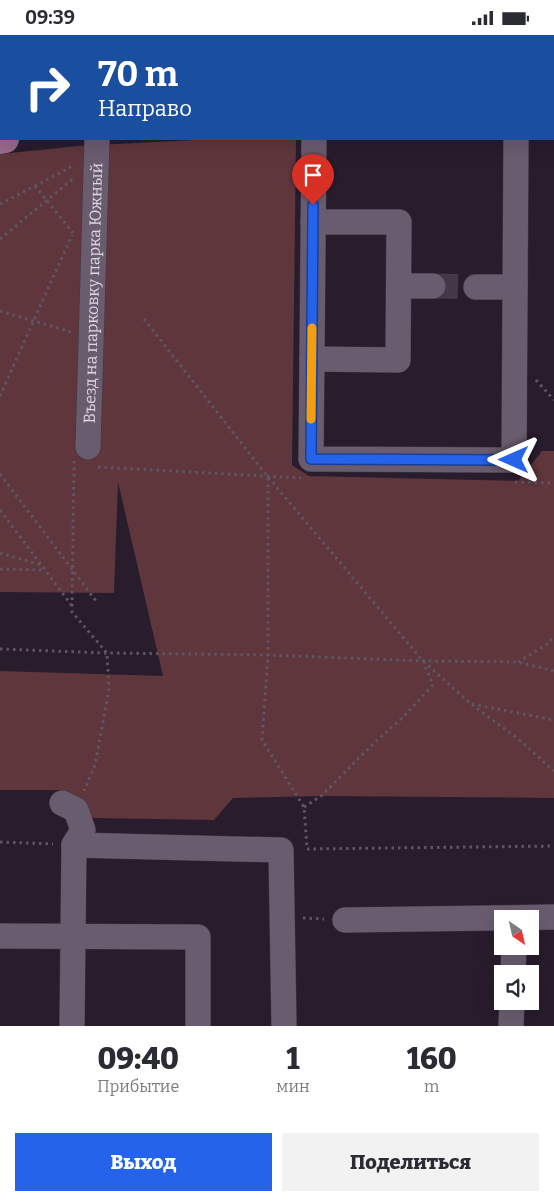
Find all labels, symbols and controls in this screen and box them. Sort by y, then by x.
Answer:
text: 09:39 [25,6,75,29]
text: 70 m [98,53,178,95]
icon: right [15,55,80,120]
text: Направо [98,95,192,122]
pin [292,154,334,205]
icon: arrive [299,161,327,189]
street label: Въезд на парковку парка Южный [79,163,106,424]
position arrow [487,433,539,485]
north arrow [494,910,539,955]
map controls [494,910,539,1010]
button: sound [494,965,539,1010]
text: 09:40 [97,1041,179,1077]
text: 1 [286,1041,300,1077]
text: 160 [407,1041,457,1077]
text: Прибытие [97,1077,179,1096]
text: мин [276,1077,310,1096]
text: m [424,1077,439,1096]
button: Выход [15,1133,272,1191]
button: Поделиться [282,1133,539,1191]

